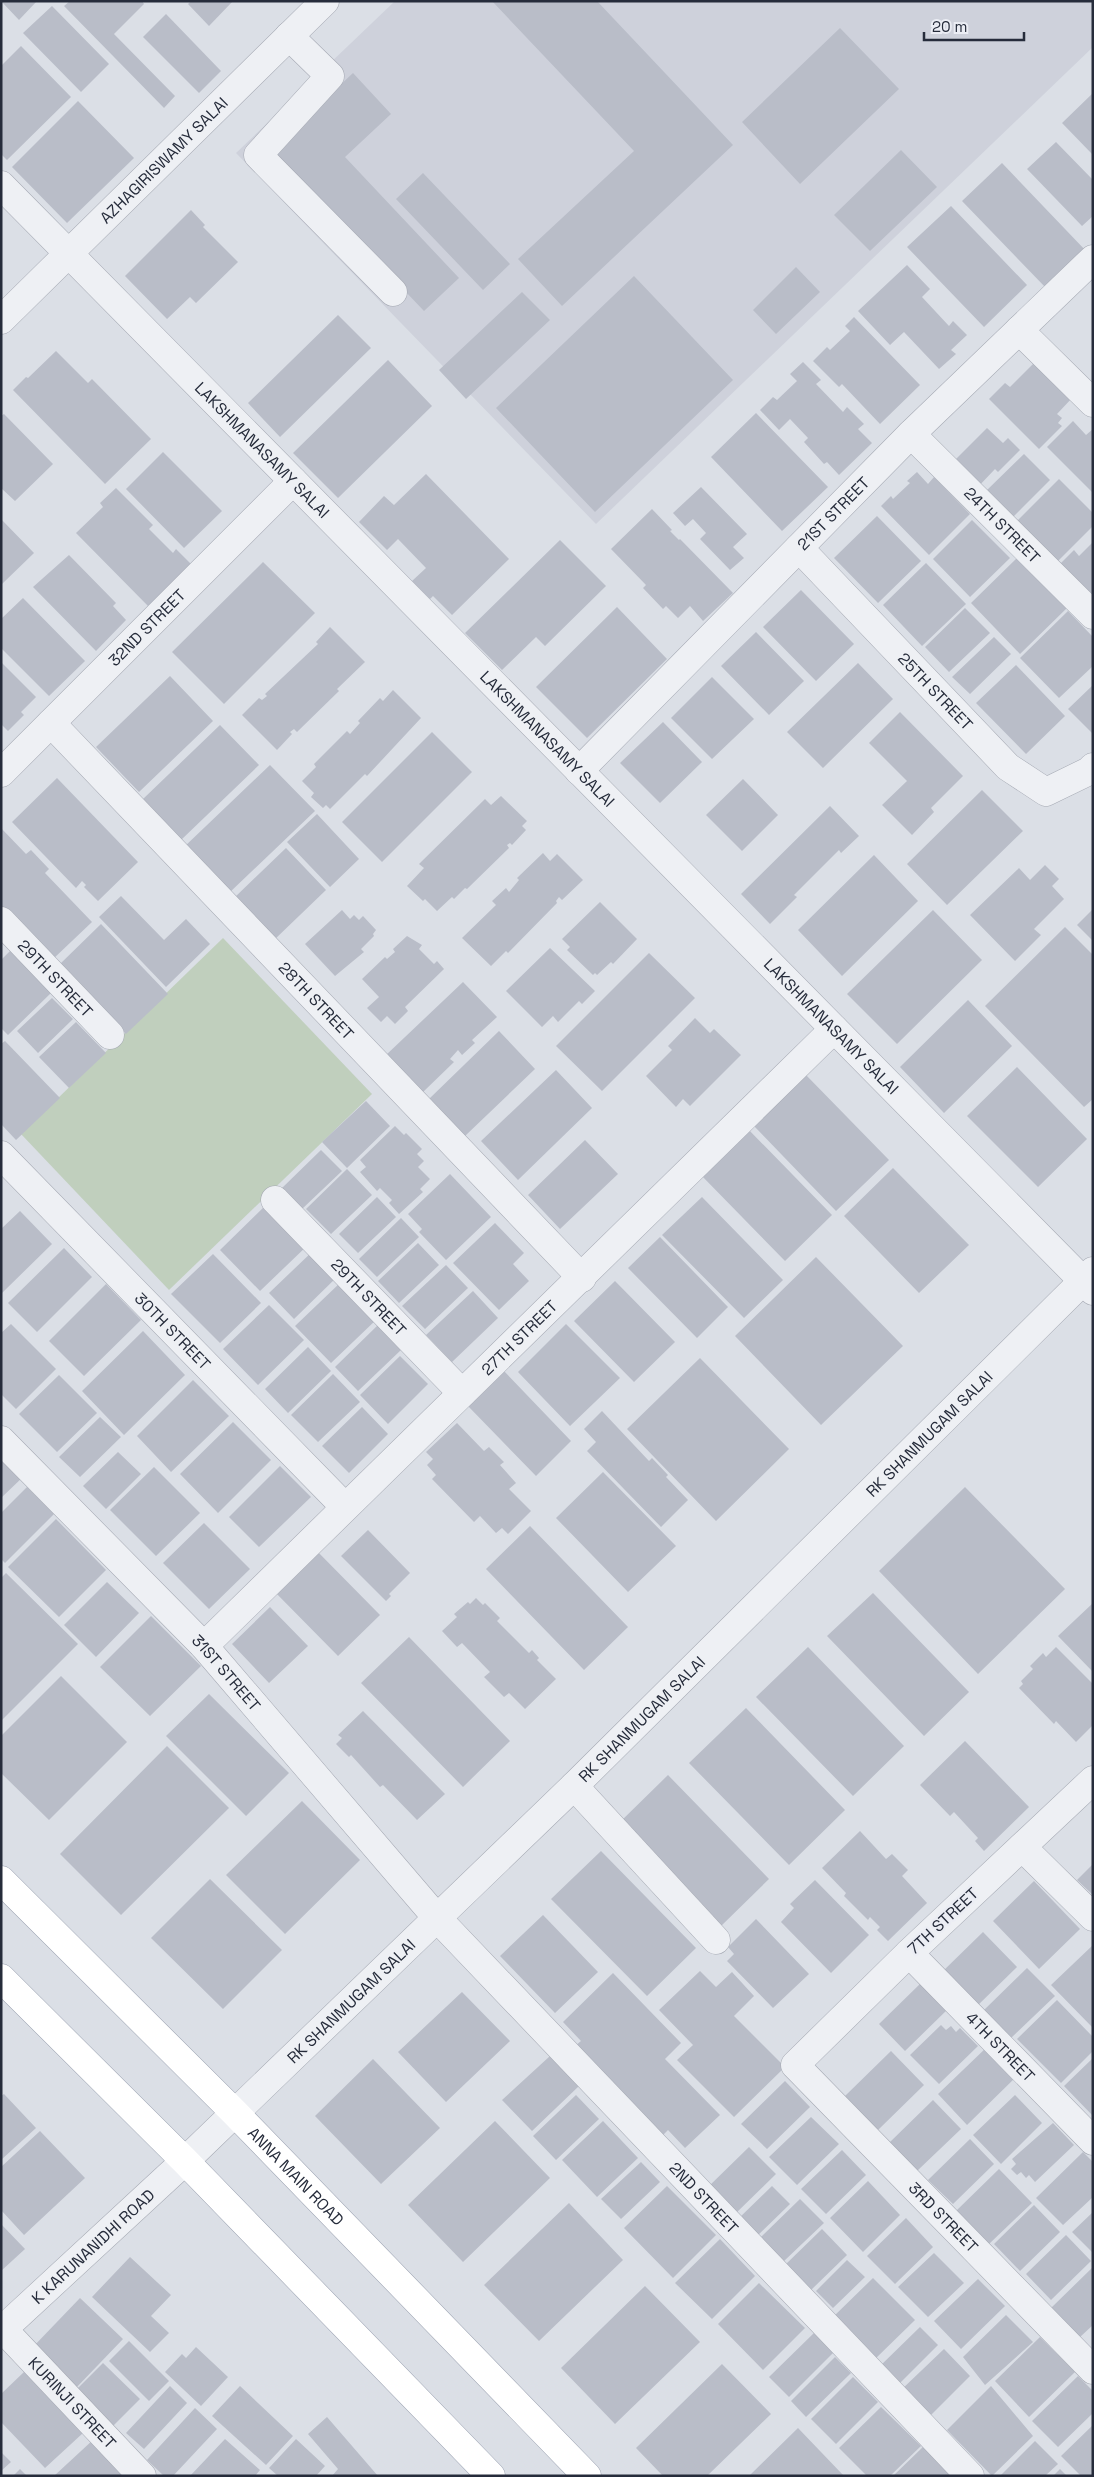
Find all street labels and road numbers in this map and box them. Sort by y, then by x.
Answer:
street label: AZHAGIRISWAMY SALAI [95,92,232,228]
street label: LAKSHMANASAMY SALAI [190,377,334,522]
street label: 21ST STREET [792,472,874,554]
street label: 24TH STREET [960,482,1045,568]
street label: 32ND STREET [104,584,190,670]
street label: 25TH STREET [894,648,978,735]
street label: LAKSHMANASAMY SALAI [476,666,620,811]
street label: 29TH STREET [14,935,98,1021]
street label: LAKSHMANASAMY SALAI [760,953,903,1099]
street label: 28TH STREET [274,957,359,1044]
street label: 29TH STREET [327,1254,411,1340]
street label: 30TH STREET [130,1288,215,1374]
street label: 27TH STREET [476,1295,562,1380]
street label: RK SHANMUGAM SALAI [861,1366,997,1501]
street label: 31ST STREET [188,1630,265,1715]
street label: RK SHANMUGAM SALAI [574,1651,710,1787]
street label: 7TH STREET [903,1883,983,1959]
street label: RK SHANMUGAM SALAI [282,1934,420,2068]
street label: 4TH STREET [962,2007,1040,2086]
street label: ANNA MAIN ROAD [244,2122,349,2230]
street label: 2ND STREET [665,2157,743,2238]
street label: 3RD STREET [904,2177,983,2257]
street label: K KARUNANIDHI ROAD [27,2184,159,2308]
street label: KURINJI STREET [24,2352,121,2453]

